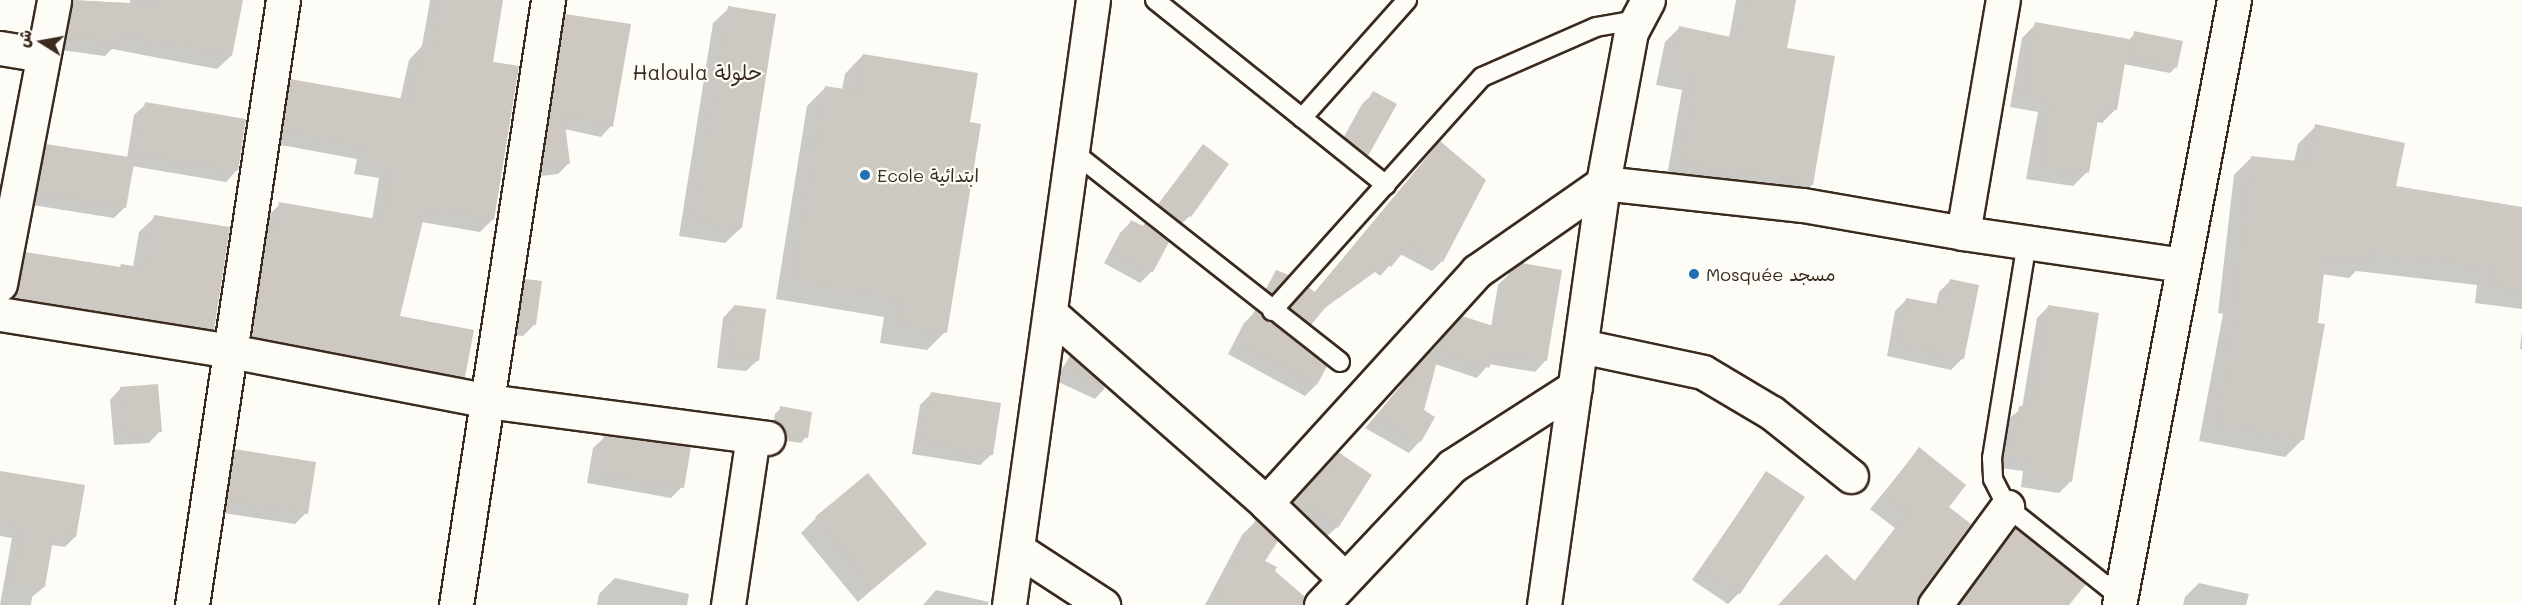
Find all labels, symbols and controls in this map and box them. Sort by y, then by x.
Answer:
north arrow [12,12,72,72]
text: ش [12,28,36,49]
district label: Haloula حلولة [632,59,762,85]
place label: Ecole ابتدائية [877,164,979,186]
marker: Ecole ابتدائية [858,168,872,182]
place label: Mosquée مسجد [1706,263,1835,285]
marker: Mosquée مسجد [1687,267,1701,281]

